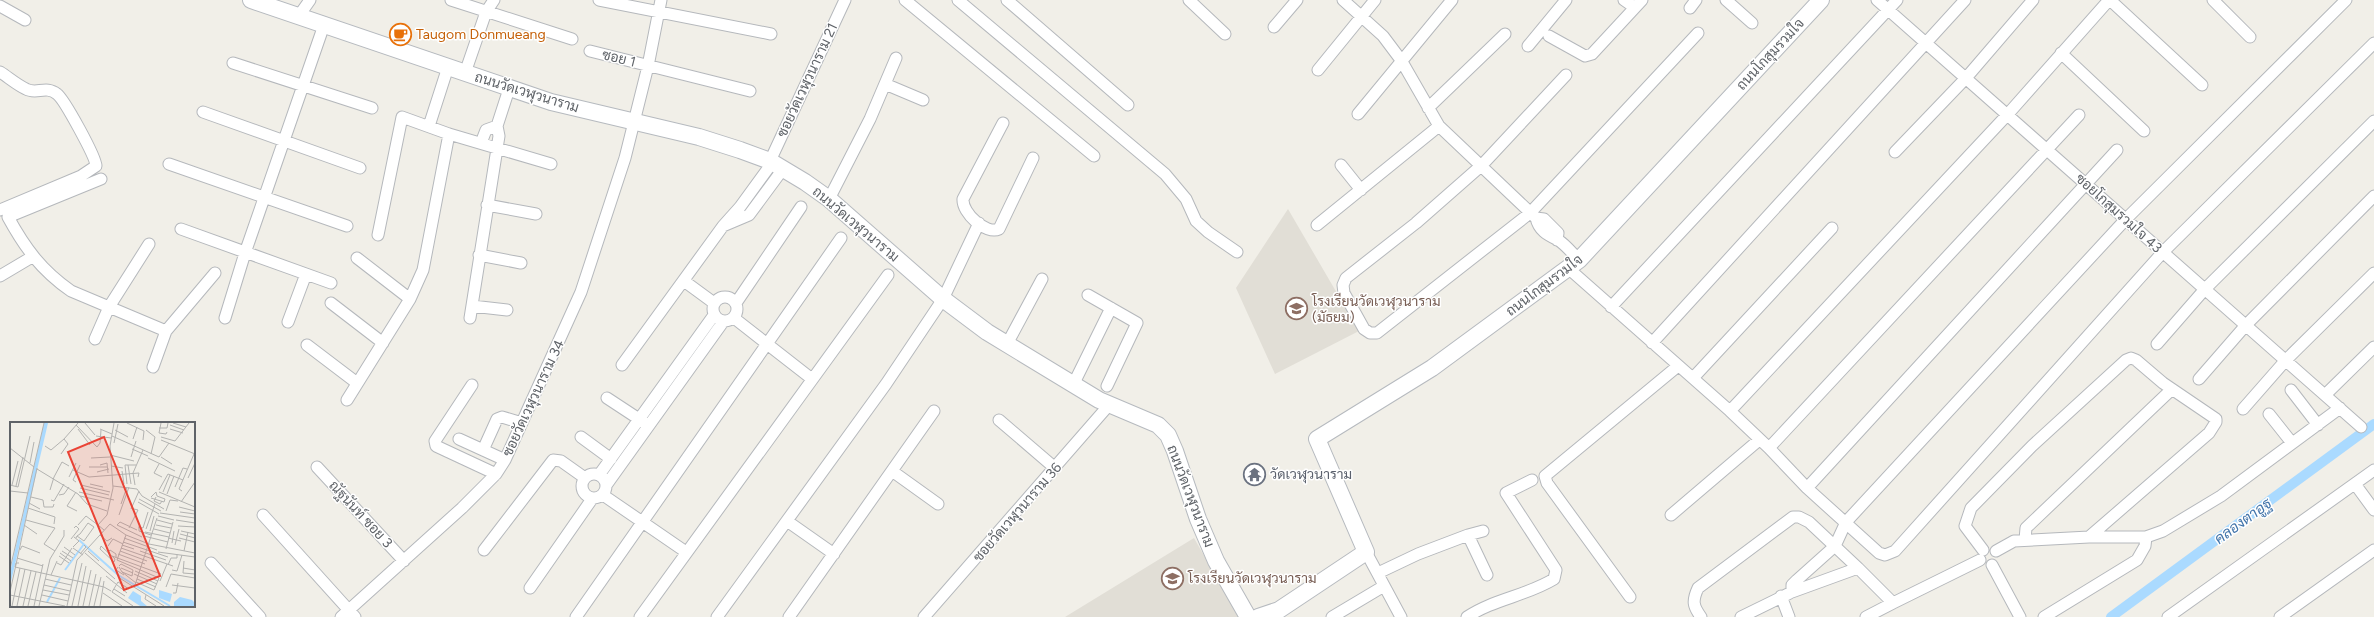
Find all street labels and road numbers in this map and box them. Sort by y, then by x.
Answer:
street label: ถนนโกสุมรวมใจ [1733,15,1809,94]
street label: ซอยวัดเวฬุวนาราม 21 [774,20,842,140]
street label: ซอย 1 [600,46,637,71]
street label: ถนนวัดเวฬุวนาราม [472,69,581,117]
street label: ซอยโกสุมรวมใจ 43 [2071,170,2165,257]
street label: ถนนวัดเวฬุวนาราม [808,183,903,266]
street label: ถนนโกสุมรวมใจ [1503,251,1587,321]
street label: ซอยวัดเวฬุวนาราม 34 [499,337,569,460]
street label: ถนนวัดเวฬุวนาราม [1162,443,1218,550]
street label: ซอยวัดเวฬุวนาราม 36 [970,459,1066,566]
street label: ณัฐนันท์ ซอย 3 [325,477,397,551]

